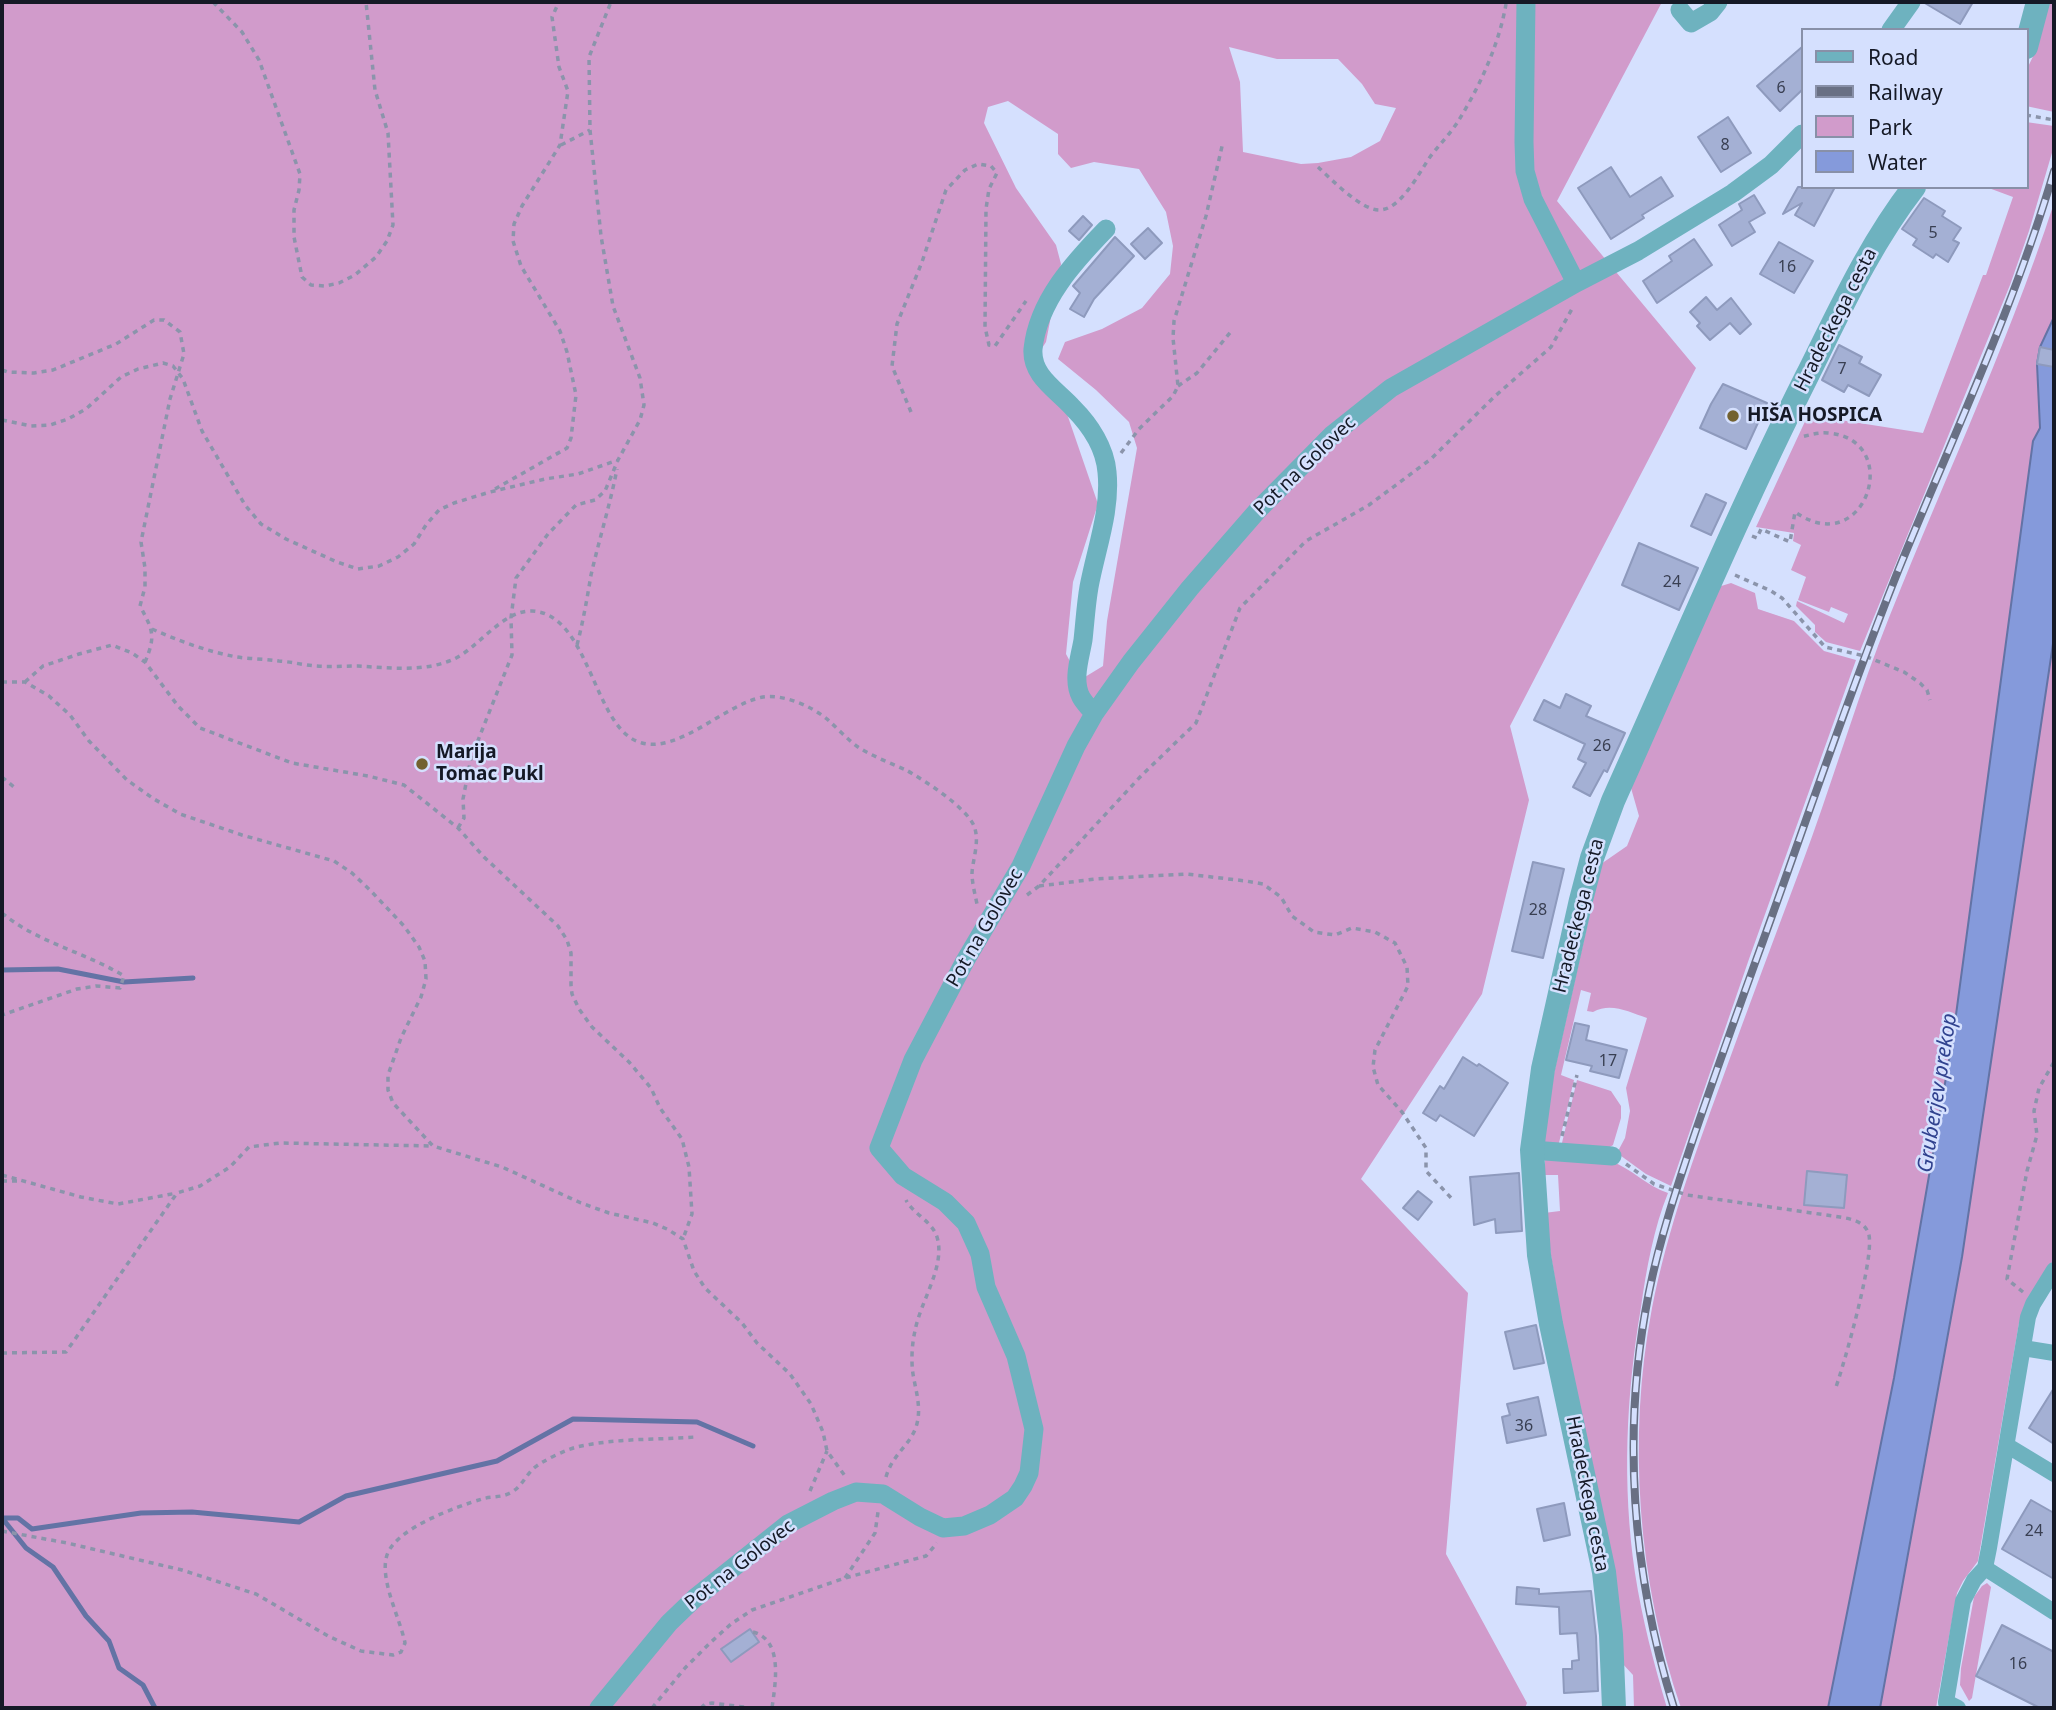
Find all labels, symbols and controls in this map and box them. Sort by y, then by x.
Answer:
legend [1800,28,2028,189]
text: Road [1868,43,1918,71]
house number: 6 [1776,78,1786,98]
text: Railway [1868,78,1943,106]
text: Park [1868,113,1912,141]
house number: 8 [1720,135,1730,155]
text: Water [1868,148,1927,176]
house number: 5 [1928,223,1938,243]
street label: Hradeckega cesta [1790,244,1882,396]
house number: 16 [1778,257,1796,277]
house number: 7 [1837,359,1847,379]
place label: HIŠA HOSPICA [1747,405,1882,427]
marker: HIŠA HOSPICA [1725,408,1741,424]
street label: Pot na Golovec [1249,412,1361,520]
house number: 24 [1663,572,1681,592]
house number: 26 [1593,736,1611,756]
place label: Marija Tomac Pukl [436,742,544,786]
marker: Marija Tomac Pukl [414,756,430,772]
street label: Hradeckega cesta [1549,836,1609,996]
street label: Pot na Golovec [942,865,1028,991]
house number: 28 [1529,900,1547,920]
water label: Gruberjev prekop [1913,1012,1963,1174]
house number: 17 [1599,1051,1617,1071]
street label: Hradeckega cesta [1561,1414,1613,1574]
house number: 36 [1515,1416,1533,1436]
street label: Pot na Golovec [681,1515,799,1615]
house number: 24 [2025,1521,2043,1541]
house number: 16 [2009,1654,2027,1674]

